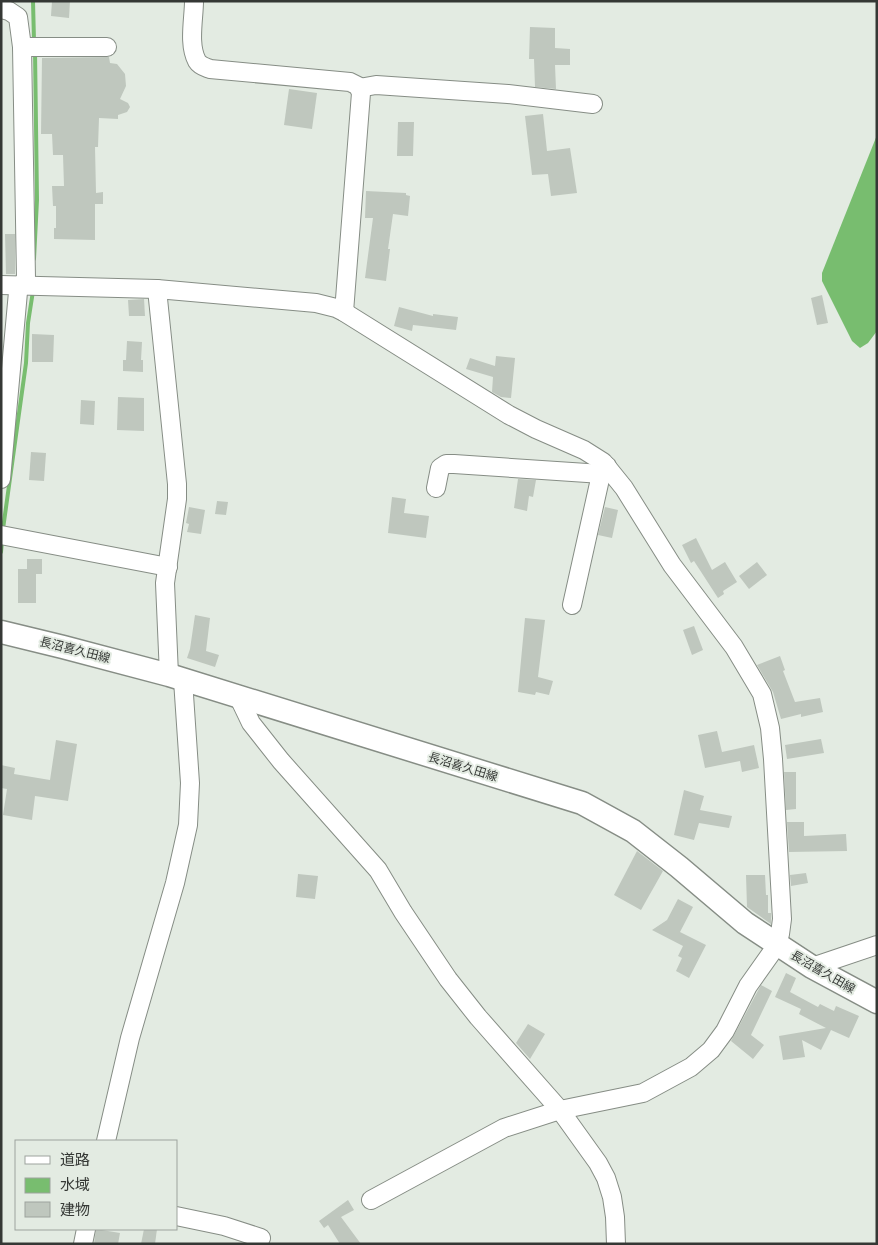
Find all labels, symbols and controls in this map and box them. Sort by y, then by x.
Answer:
street label: 長沼喜久田線 [38,634,112,666]
street label: 長沼喜久田線 [427,750,499,784]
street label: 長沼喜久田線 [788,948,858,996]
legend [15,1140,178,1230]
text: 道路 [60,1151,90,1168]
text: 水域 [60,1176,90,1193]
text: 建物 [60,1201,90,1218]

